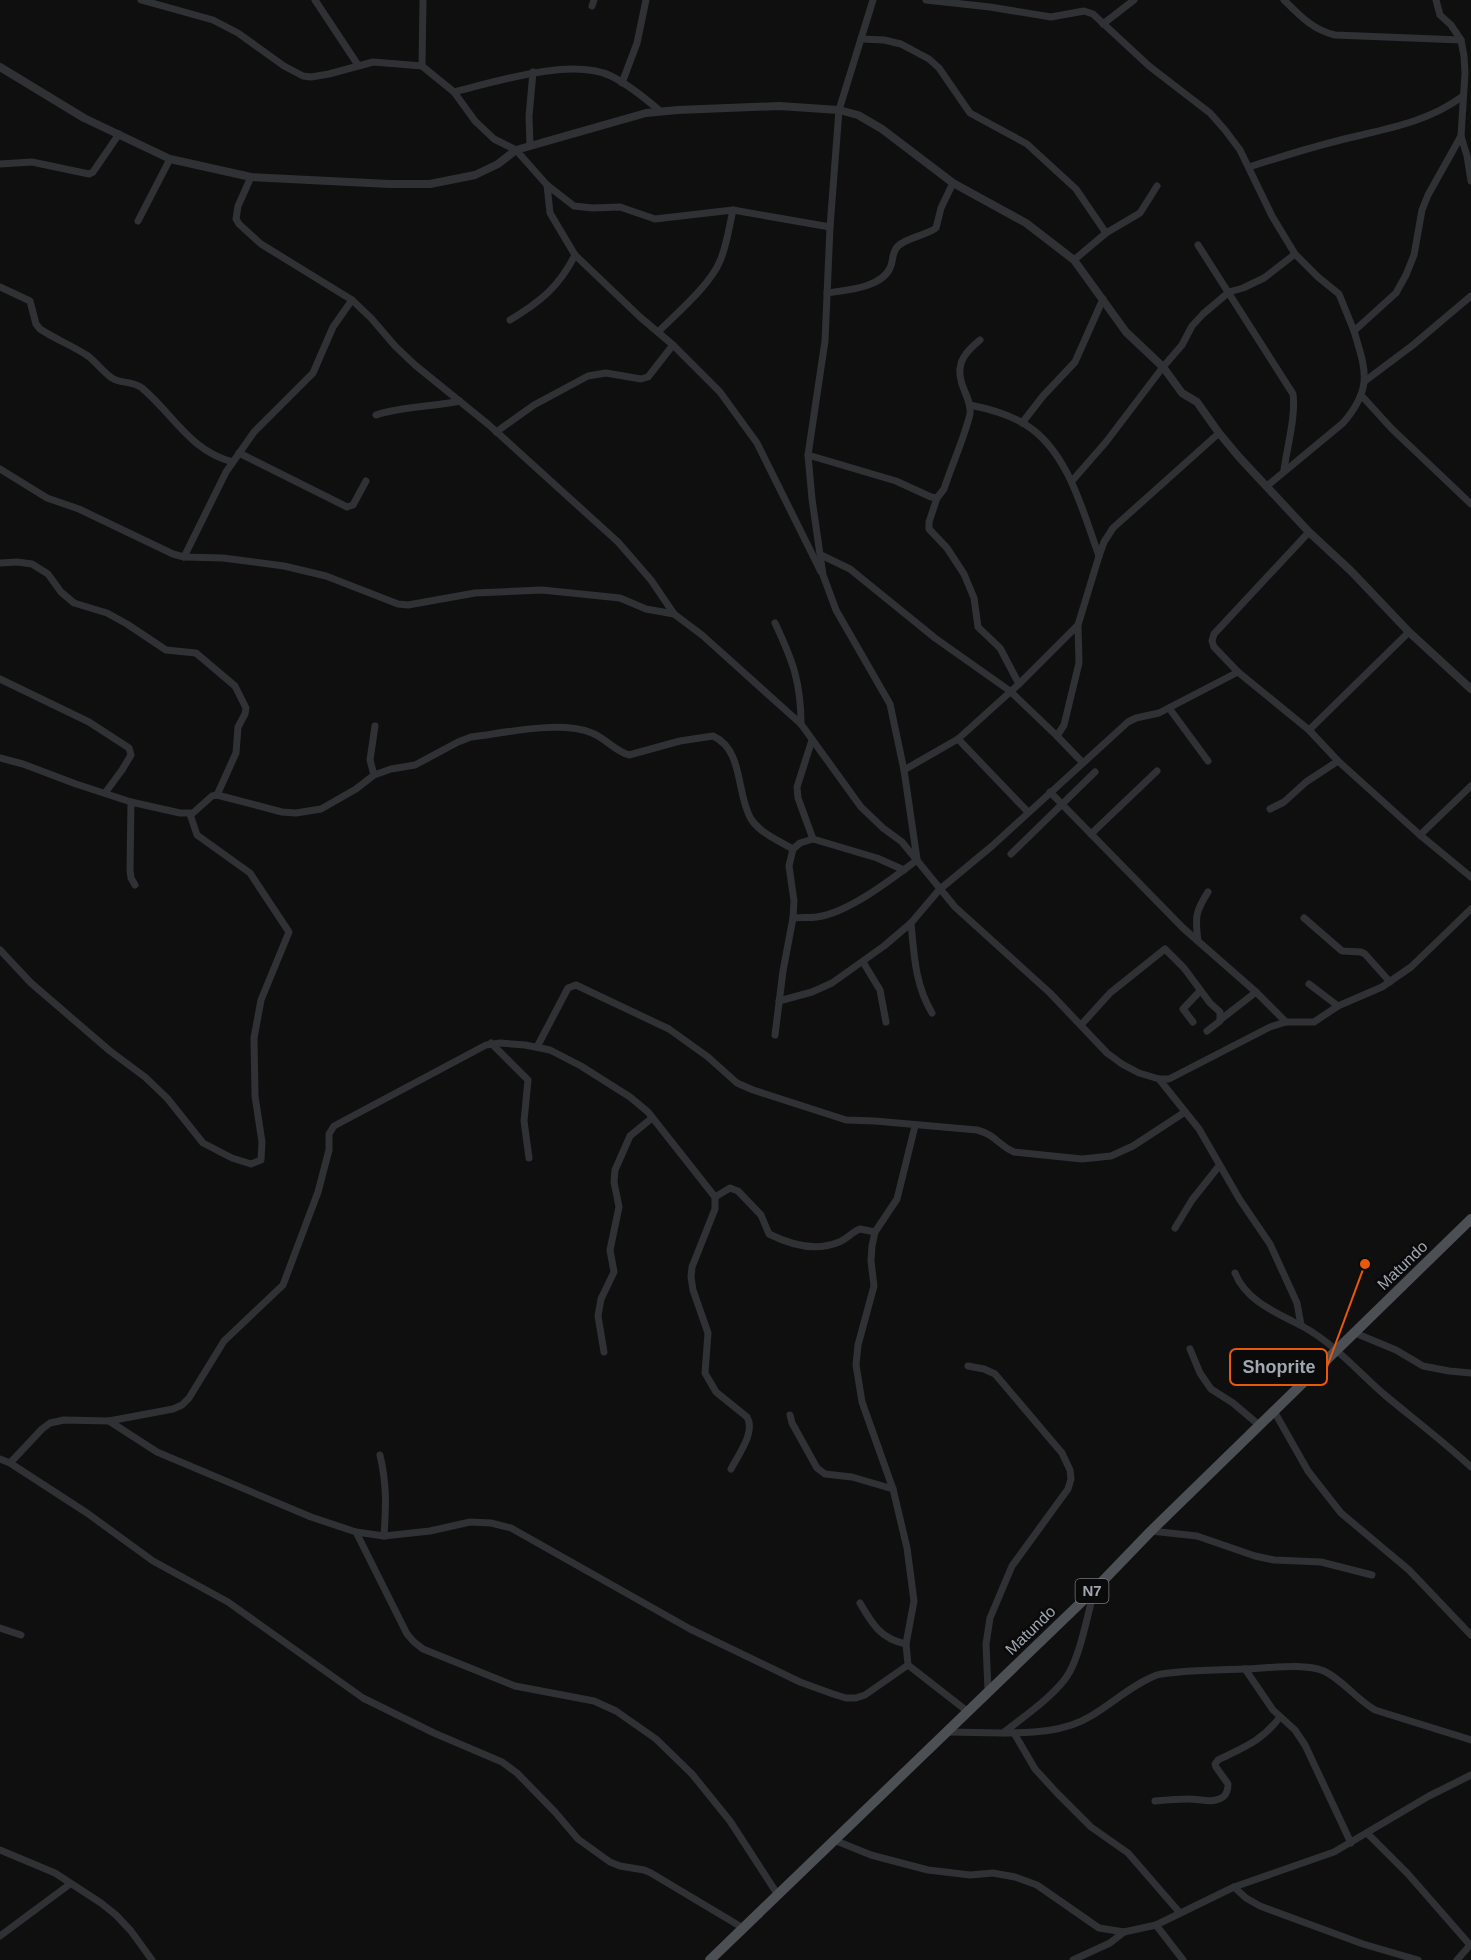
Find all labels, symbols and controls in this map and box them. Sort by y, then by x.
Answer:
street label: Matundo [1374,1238,1431,1293]
callout: Shoprite [1230,1349,1327,1385]
text: Shoprite [1242,1357,1316,1377]
road number: N7 [1076,1579,1108,1603]
street label: Matundo [1002,1603,1059,1658]

